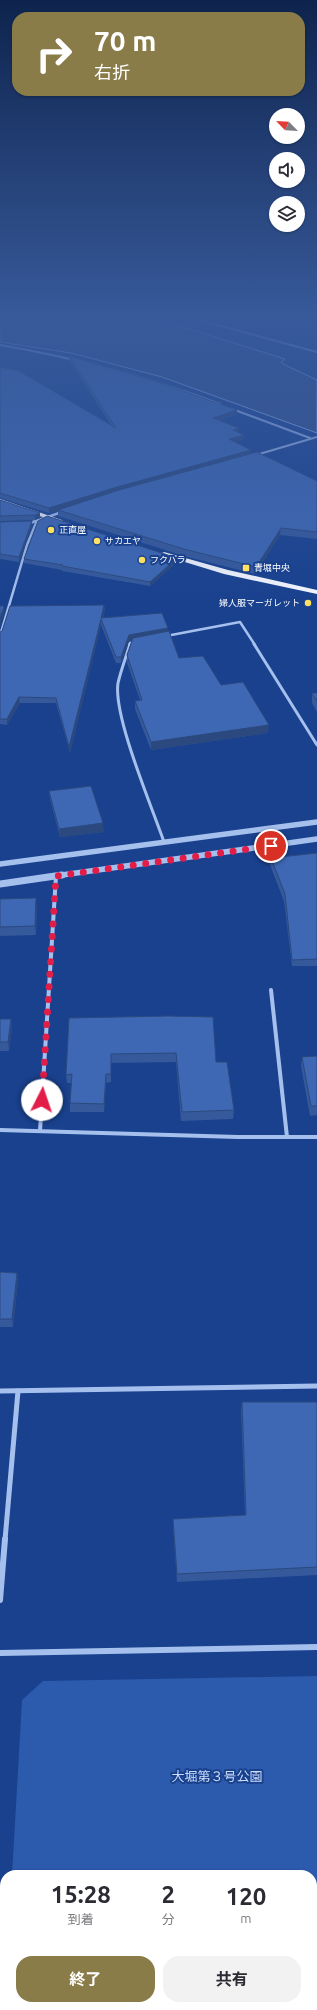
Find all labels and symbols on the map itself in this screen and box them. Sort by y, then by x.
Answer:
north arrow [269,108,305,144]
place label: 正直屋 [59,524,86,535]
marker: 正直屋 [46,525,56,535]
marker: サカエヤ [92,536,102,546]
place label: サカエヤ [105,536,141,546]
marker: フクハラ [137,555,147,565]
place label: フクハラ [150,555,186,565]
marker: 青堀中央 [241,563,251,573]
place label: 青堀中央 [254,563,290,573]
place label: 婦人服マーガレット [219,598,300,608]
marker: 婦人服マーガレット [303,598,313,608]
pin [254,829,288,863]
position arrow [21,1079,63,1121]
park label: 大堀第３号公園 [171,1769,263,1783]

